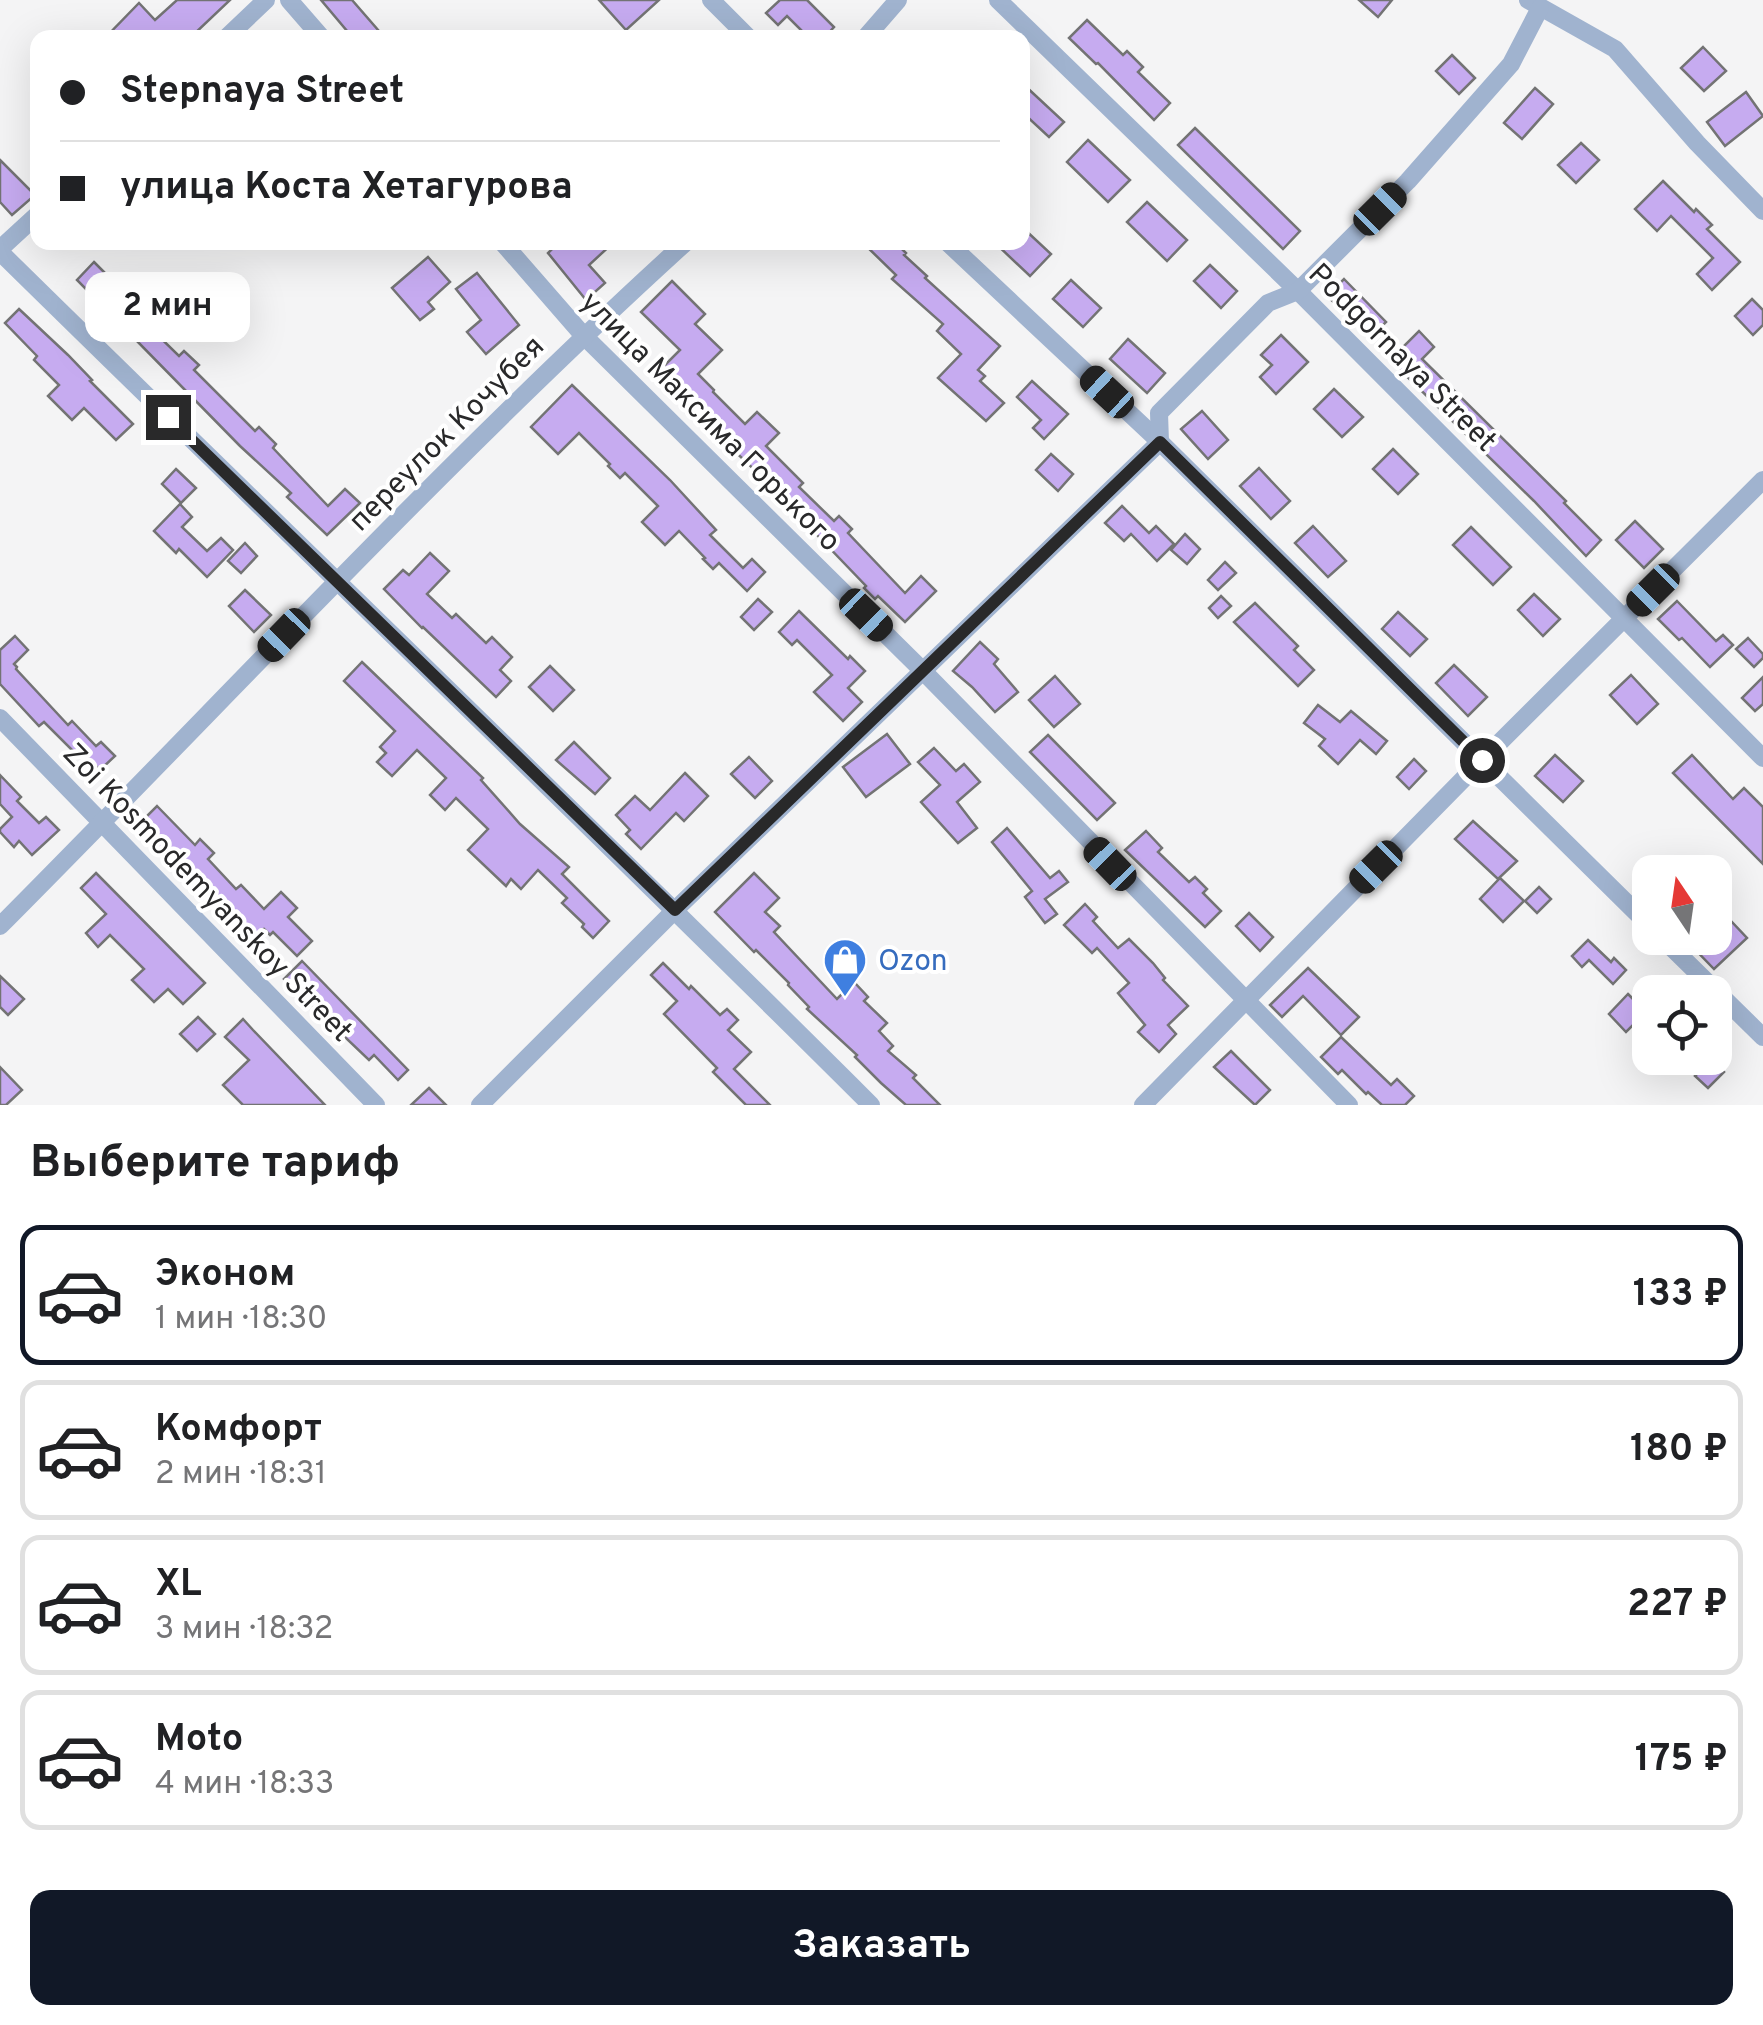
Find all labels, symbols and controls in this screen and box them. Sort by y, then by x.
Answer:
text: Stepnaya Street [120,68,404,117]
text: улица Коста Хетагурова [120,164,573,213]
car [1348,177,1412,241]
street label: Podgornaya Street [1299,257,1503,461]
callout: 2 мин [86,272,250,342]
street label: улица Максима Горького [571,285,847,561]
text: 2 мин [123,287,212,327]
street label: переулок Кочубея [342,329,553,540]
car [1075,361,1139,423]
route end [146,395,191,440]
car [1621,558,1685,622]
car [834,583,898,647]
car [252,603,316,667]
street label: Zoi Kosmodemyanskoy Street [54,737,359,1051]
route start [1460,738,1505,783]
car [1078,832,1142,896]
car [1344,835,1408,899]
north arrow [1632,855,1732,955]
map controls [1632,855,1732,1075]
shop icon: Ozon [822,937,868,998]
place label: Ozon [878,944,948,981]
button: locate [1632,975,1732,1075]
text: Выберите тариф [30,1136,400,1193]
icon: car [35,1250,125,1340]
text: Эконом [155,1251,295,1300]
text: 133 ₽ [1633,1271,1728,1320]
text: 1 мин · 18:30 [155,1300,327,1340]
icon: car [35,1405,125,1495]
text: Комфорт [155,1406,322,1455]
text: 180 ₽ [1630,1426,1728,1475]
text: 2 мин · 18:31 [155,1455,327,1495]
icon: car [35,1560,125,1650]
text: XL [155,1561,202,1610]
text: 227 ₽ [1627,1581,1728,1630]
text: 3 мин · 18:32 [155,1610,333,1650]
icon: car [35,1715,125,1805]
text: Moto [155,1716,243,1765]
text: 175 ₽ [1635,1736,1728,1785]
text: 4 мин · 18:33 [155,1765,334,1805]
button: Заказать [30,1890,1733,2005]

